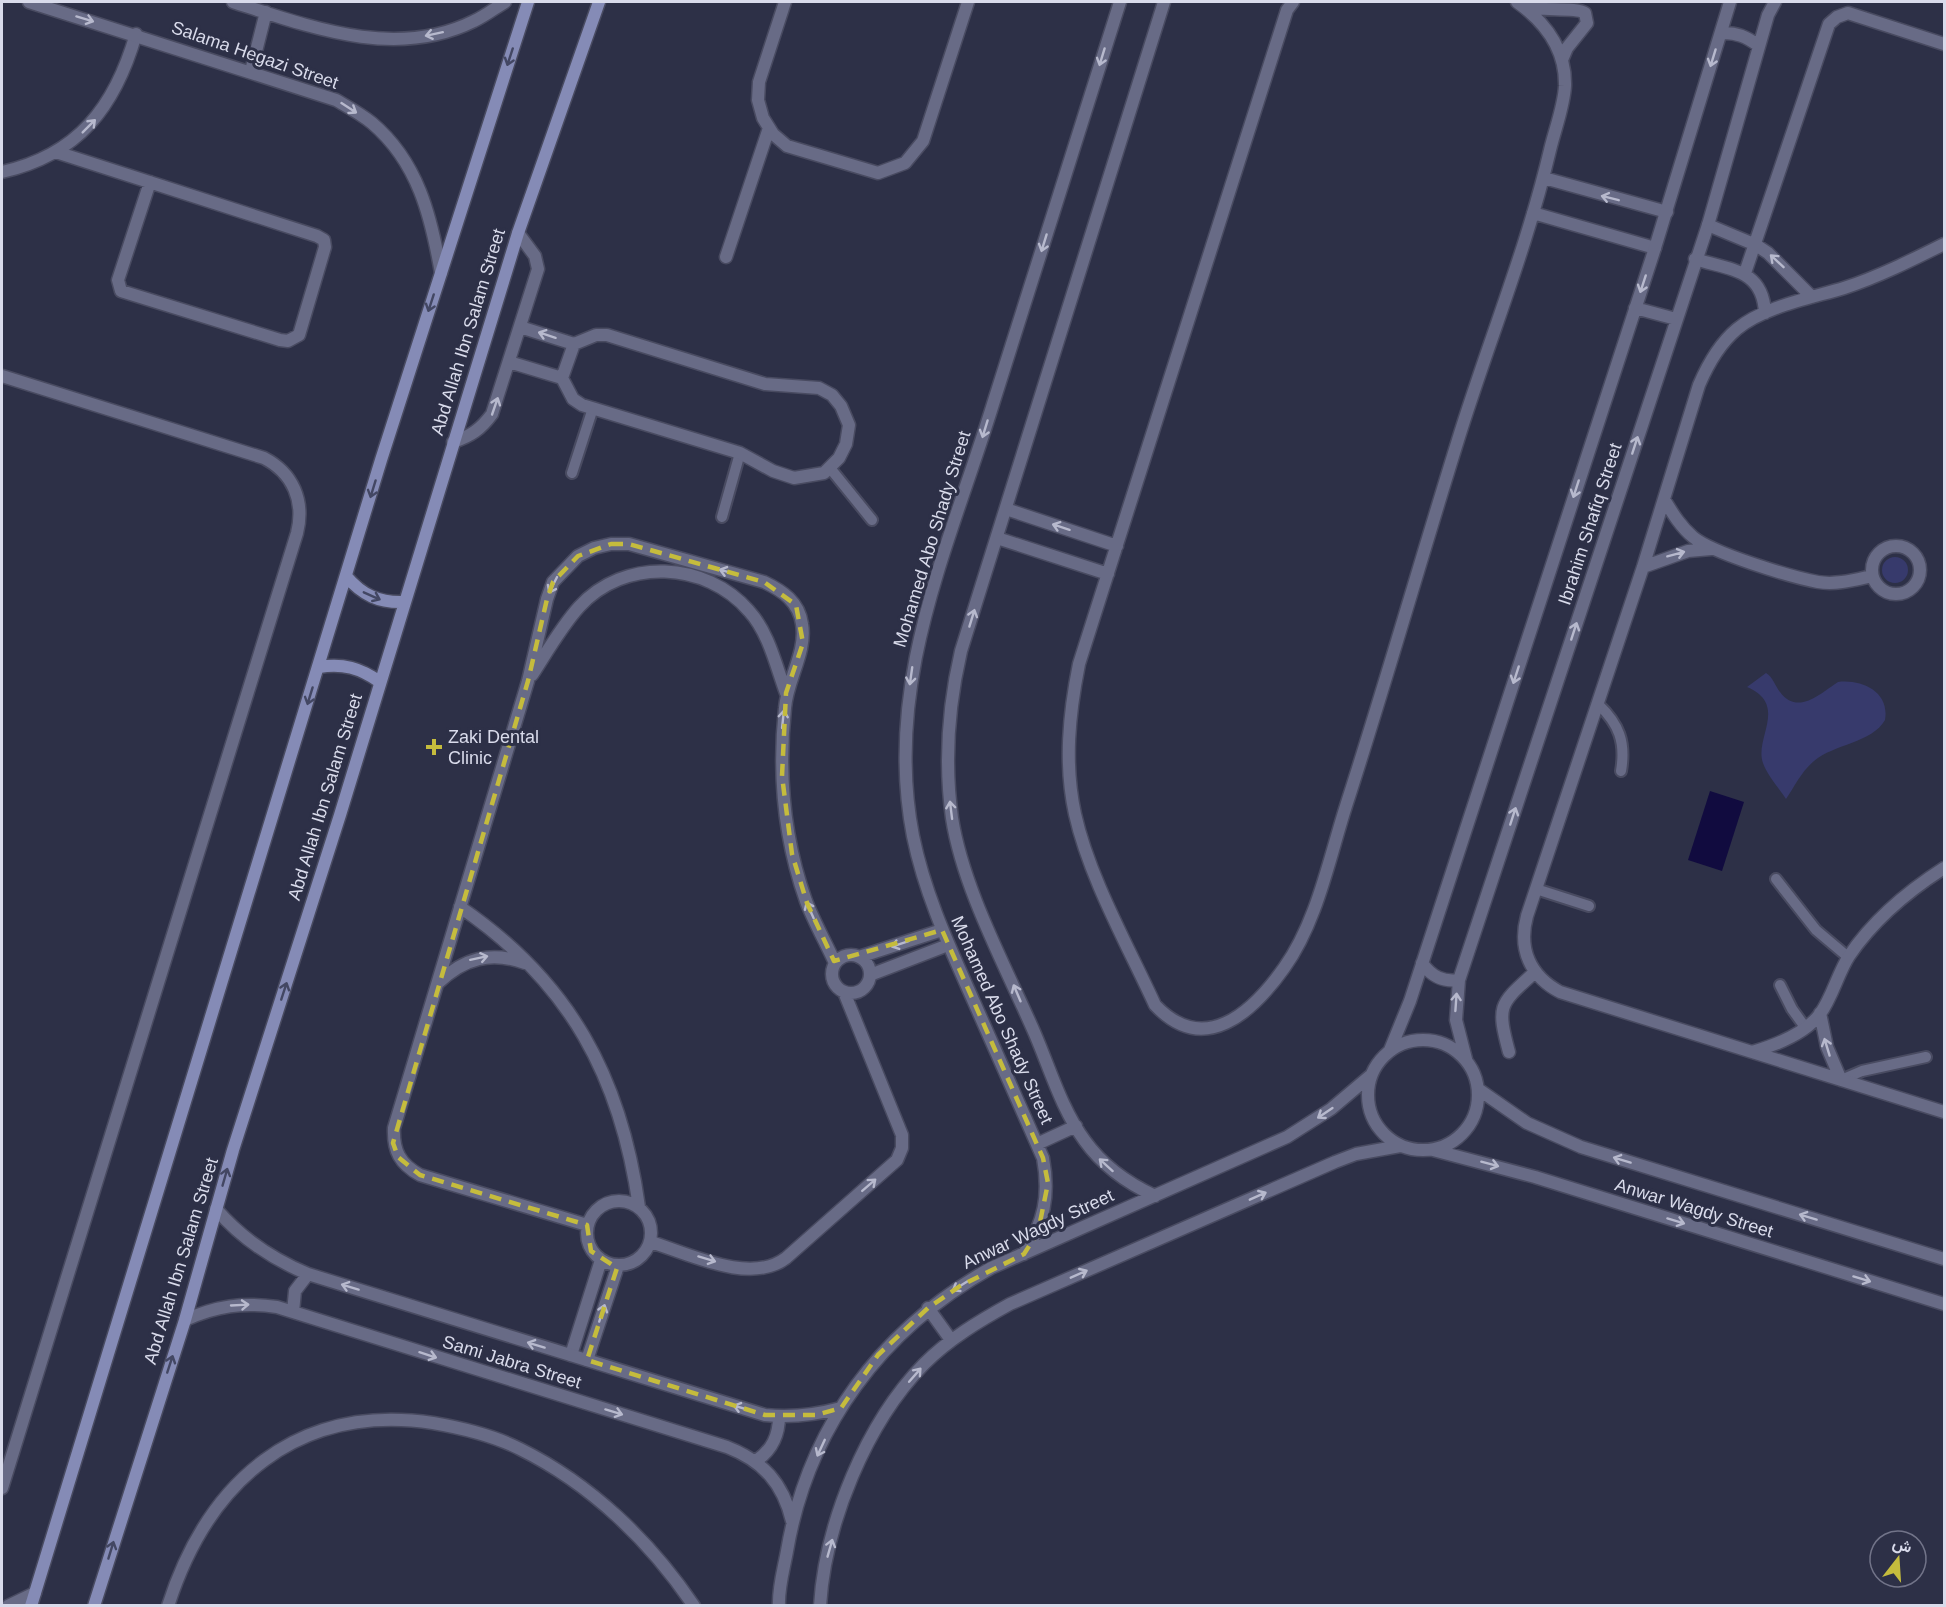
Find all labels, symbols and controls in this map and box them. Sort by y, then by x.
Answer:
one-way arrow [75,14,94,25]
street label: Salama Hegazi Street [169,17,341,93]
one-way arrow [425,29,444,41]
one-way arrow [504,47,515,66]
one-way arrow [1096,47,1107,66]
one-way arrow [1707,48,1718,67]
one-way arrow [340,102,357,114]
one-way arrow [81,118,96,133]
one-way arrow [1601,191,1620,203]
street label: Abd Allah Ibn Salam Street [427,226,509,438]
one-way arrow [1038,233,1049,252]
one-way arrow [1770,254,1785,268]
one-way arrow [1637,274,1648,293]
one-way arrow [425,293,436,312]
one-way arrow [538,329,557,340]
one-way arrow [490,397,501,415]
one-way arrow [979,419,990,438]
street label: Mohamed Abo Shady Street [890,428,974,650]
one-way arrow [1630,436,1641,455]
street label: Ibrahim Shafiq Street [1554,441,1626,607]
one-way arrow [367,479,378,498]
one-way arrow [1570,479,1581,498]
one-way arrow [1052,521,1071,532]
one-way arrow [1666,548,1685,559]
one-way arrow [719,566,738,577]
one-way arrow [547,576,559,593]
one-way arrow [362,591,380,603]
one-way arrow [967,609,978,628]
one-way arrow [1569,622,1580,641]
one-way arrow [1510,665,1521,684]
one-way arrow [905,666,916,685]
one-way arrow [304,686,315,705]
street label: Abd Allah Ibn Salam Street [284,691,366,903]
one-way arrow [778,709,789,729]
place label: Zaki Dental Clinic [448,727,539,768]
marker: Zaki Dental Clinic [425,738,443,756]
one-way arrow [946,801,957,821]
one-way arrow [1508,807,1519,826]
one-way arrow [804,901,815,919]
street label: Mohamed Abo Shady Street [947,913,1057,1127]
one-way arrow [892,939,910,950]
one-way arrow [469,952,489,963]
one-way arrow [279,982,290,1001]
one-way arrow [1011,984,1022,1003]
one-way arrow [1451,993,1462,1013]
one-way arrow [1821,1038,1832,1057]
one-way arrow [1317,1107,1333,1119]
one-way arrow [1613,1154,1632,1165]
street label: Abd Allah Ibn Salam Street [140,1155,222,1367]
one-way arrow [1099,1158,1114,1172]
one-way arrow [1480,1159,1499,1171]
one-way arrow [220,1168,231,1187]
street label: Anwar Wagdy Street [1612,1174,1776,1242]
one-way arrow [861,1178,876,1192]
street label: Anwar Wagdy Street [959,1185,1117,1273]
one-way arrow [1248,1190,1266,1201]
one-way arrow [1799,1211,1818,1222]
one-way arrow [1666,1216,1685,1227]
one-way arrow [697,1254,716,1265]
one-way arrow [1069,1268,1088,1279]
one-way arrow [1852,1274,1871,1285]
one-way arrow [951,1280,968,1293]
one-way arrow [341,1281,360,1292]
one-way arrow [230,1299,250,1310]
one-way arrow [598,1304,609,1323]
street label: Sami Jabra Street [440,1331,584,1393]
one-way arrow [527,1338,546,1349]
one-way arrow [418,1350,437,1361]
one-way arrow [165,1355,176,1374]
one-way arrow [908,1368,922,1383]
one-way arrow [733,1402,752,1413]
one-way arrow [604,1408,623,1419]
one-way arrow [815,1438,827,1456]
north arrow [1868,1529,1928,1589]
text: ش [1890,1534,1914,1557]
one-way arrow [825,1539,836,1558]
one-way arrow [107,1541,118,1560]

